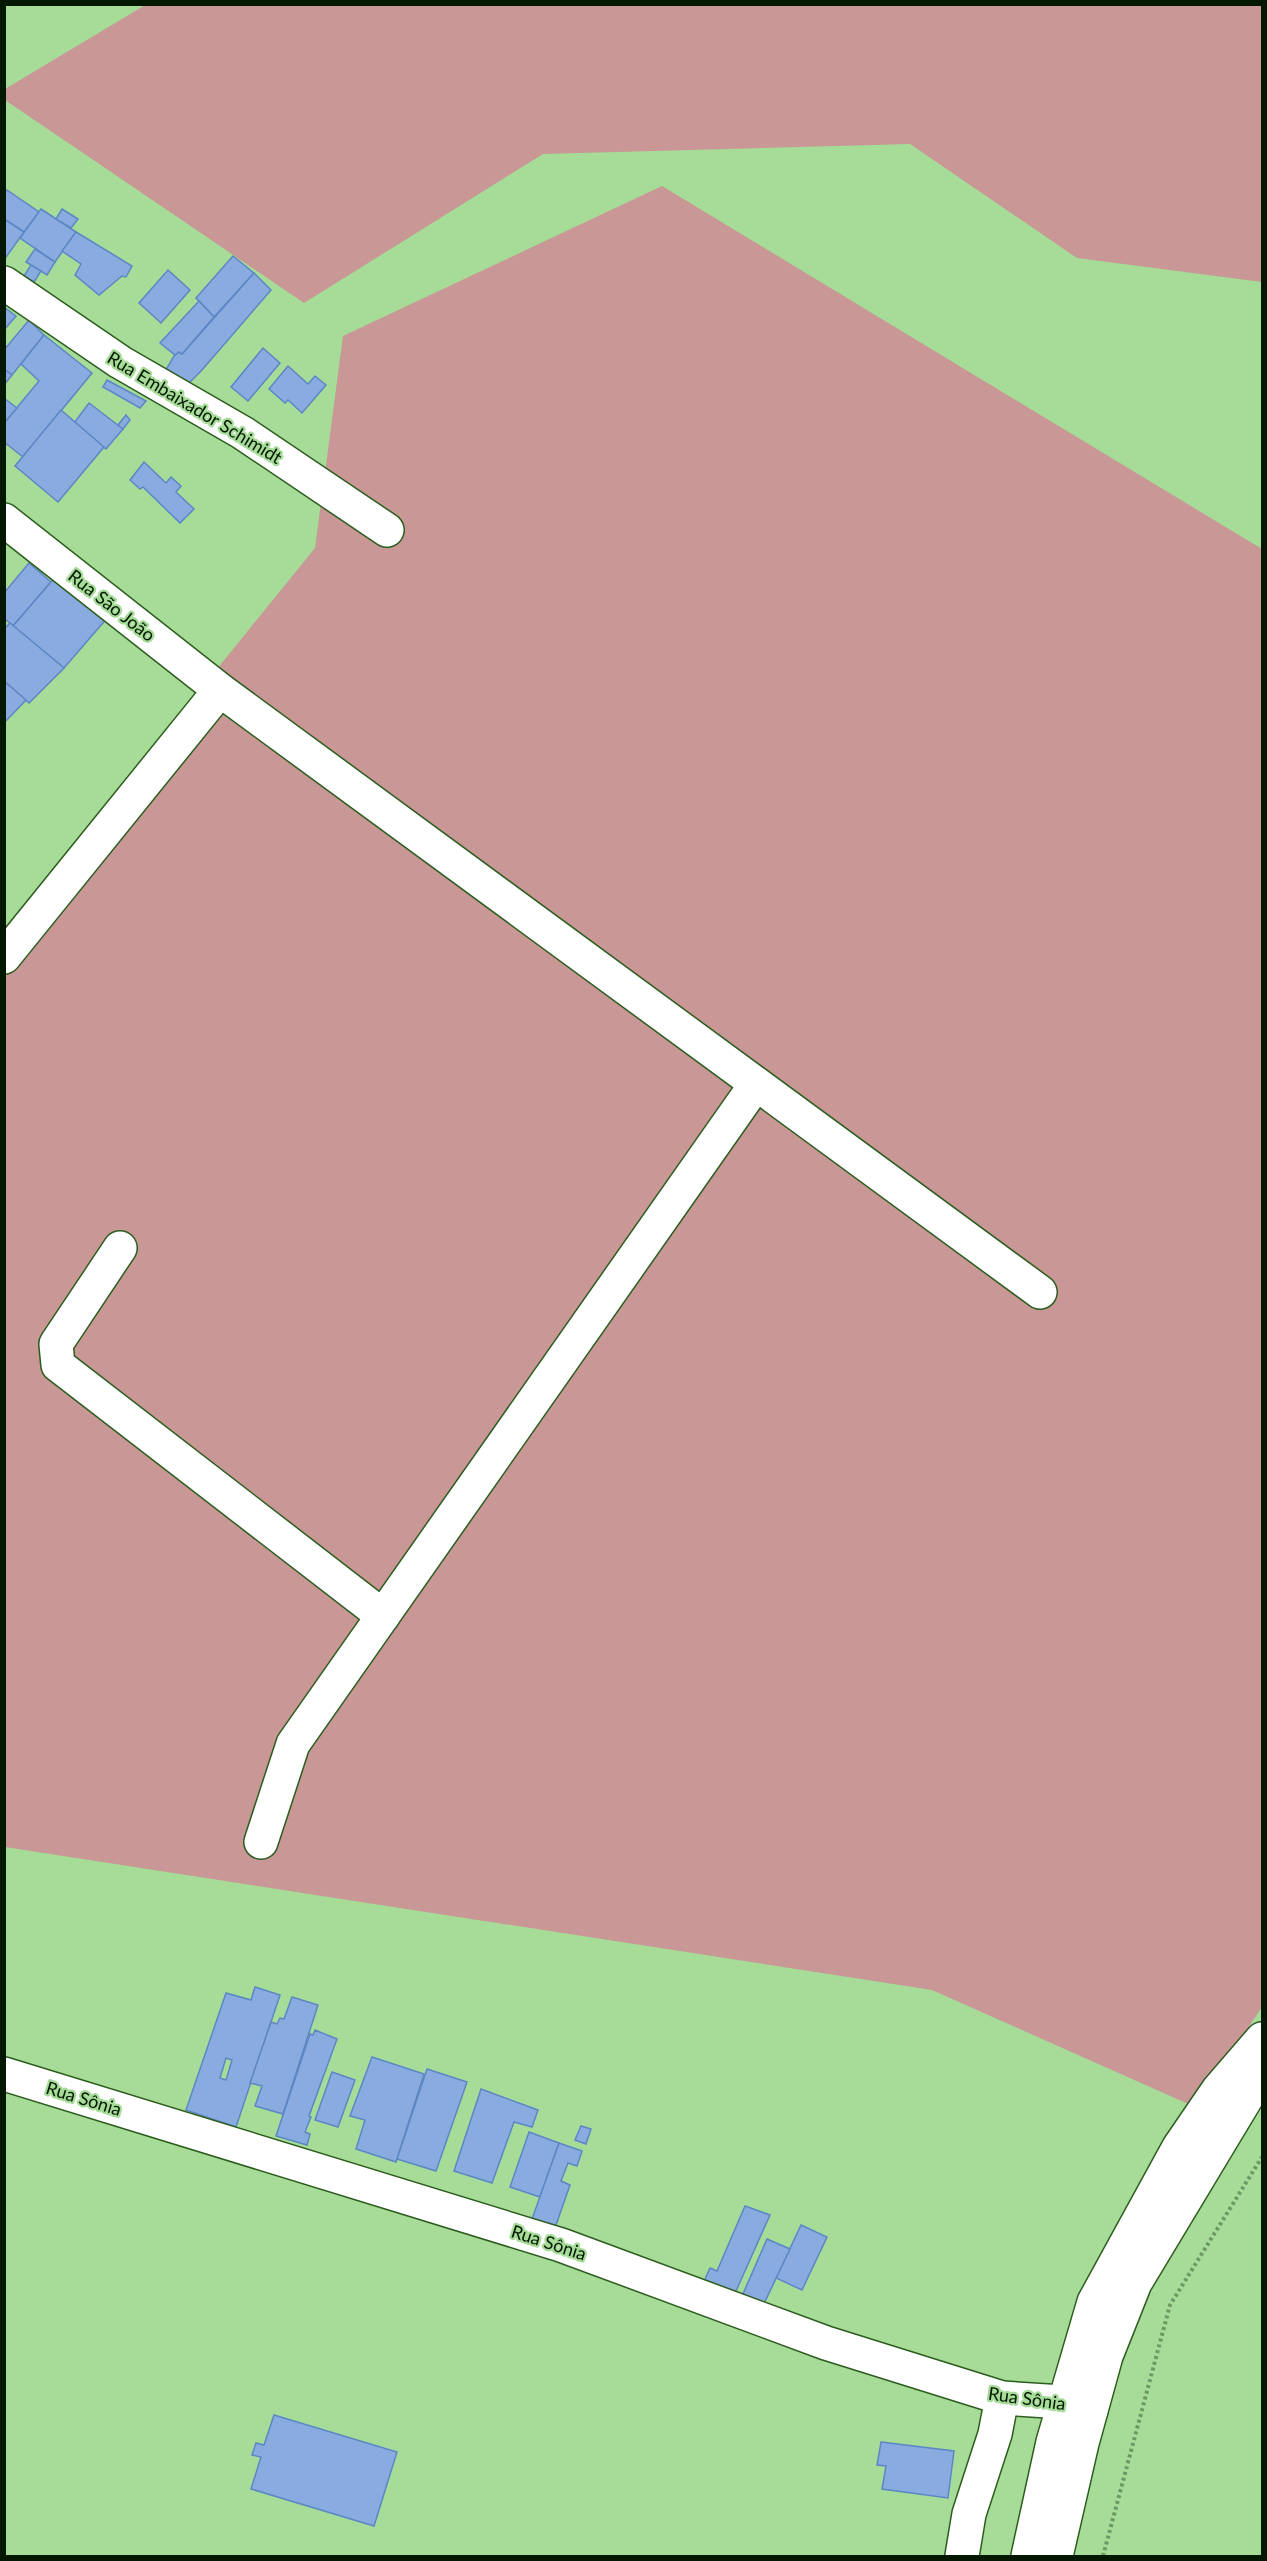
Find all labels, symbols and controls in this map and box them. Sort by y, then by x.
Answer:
street label: Rua Embaixador Schimidt [104,346,287,468]
street label: Rua São João [64,564,160,646]
street label: Rua Sônia [44,2076,124,2120]
street label: Rua Sônia [509,2220,589,2264]
street label: Rua Sônia [987,2382,1067,2414]

